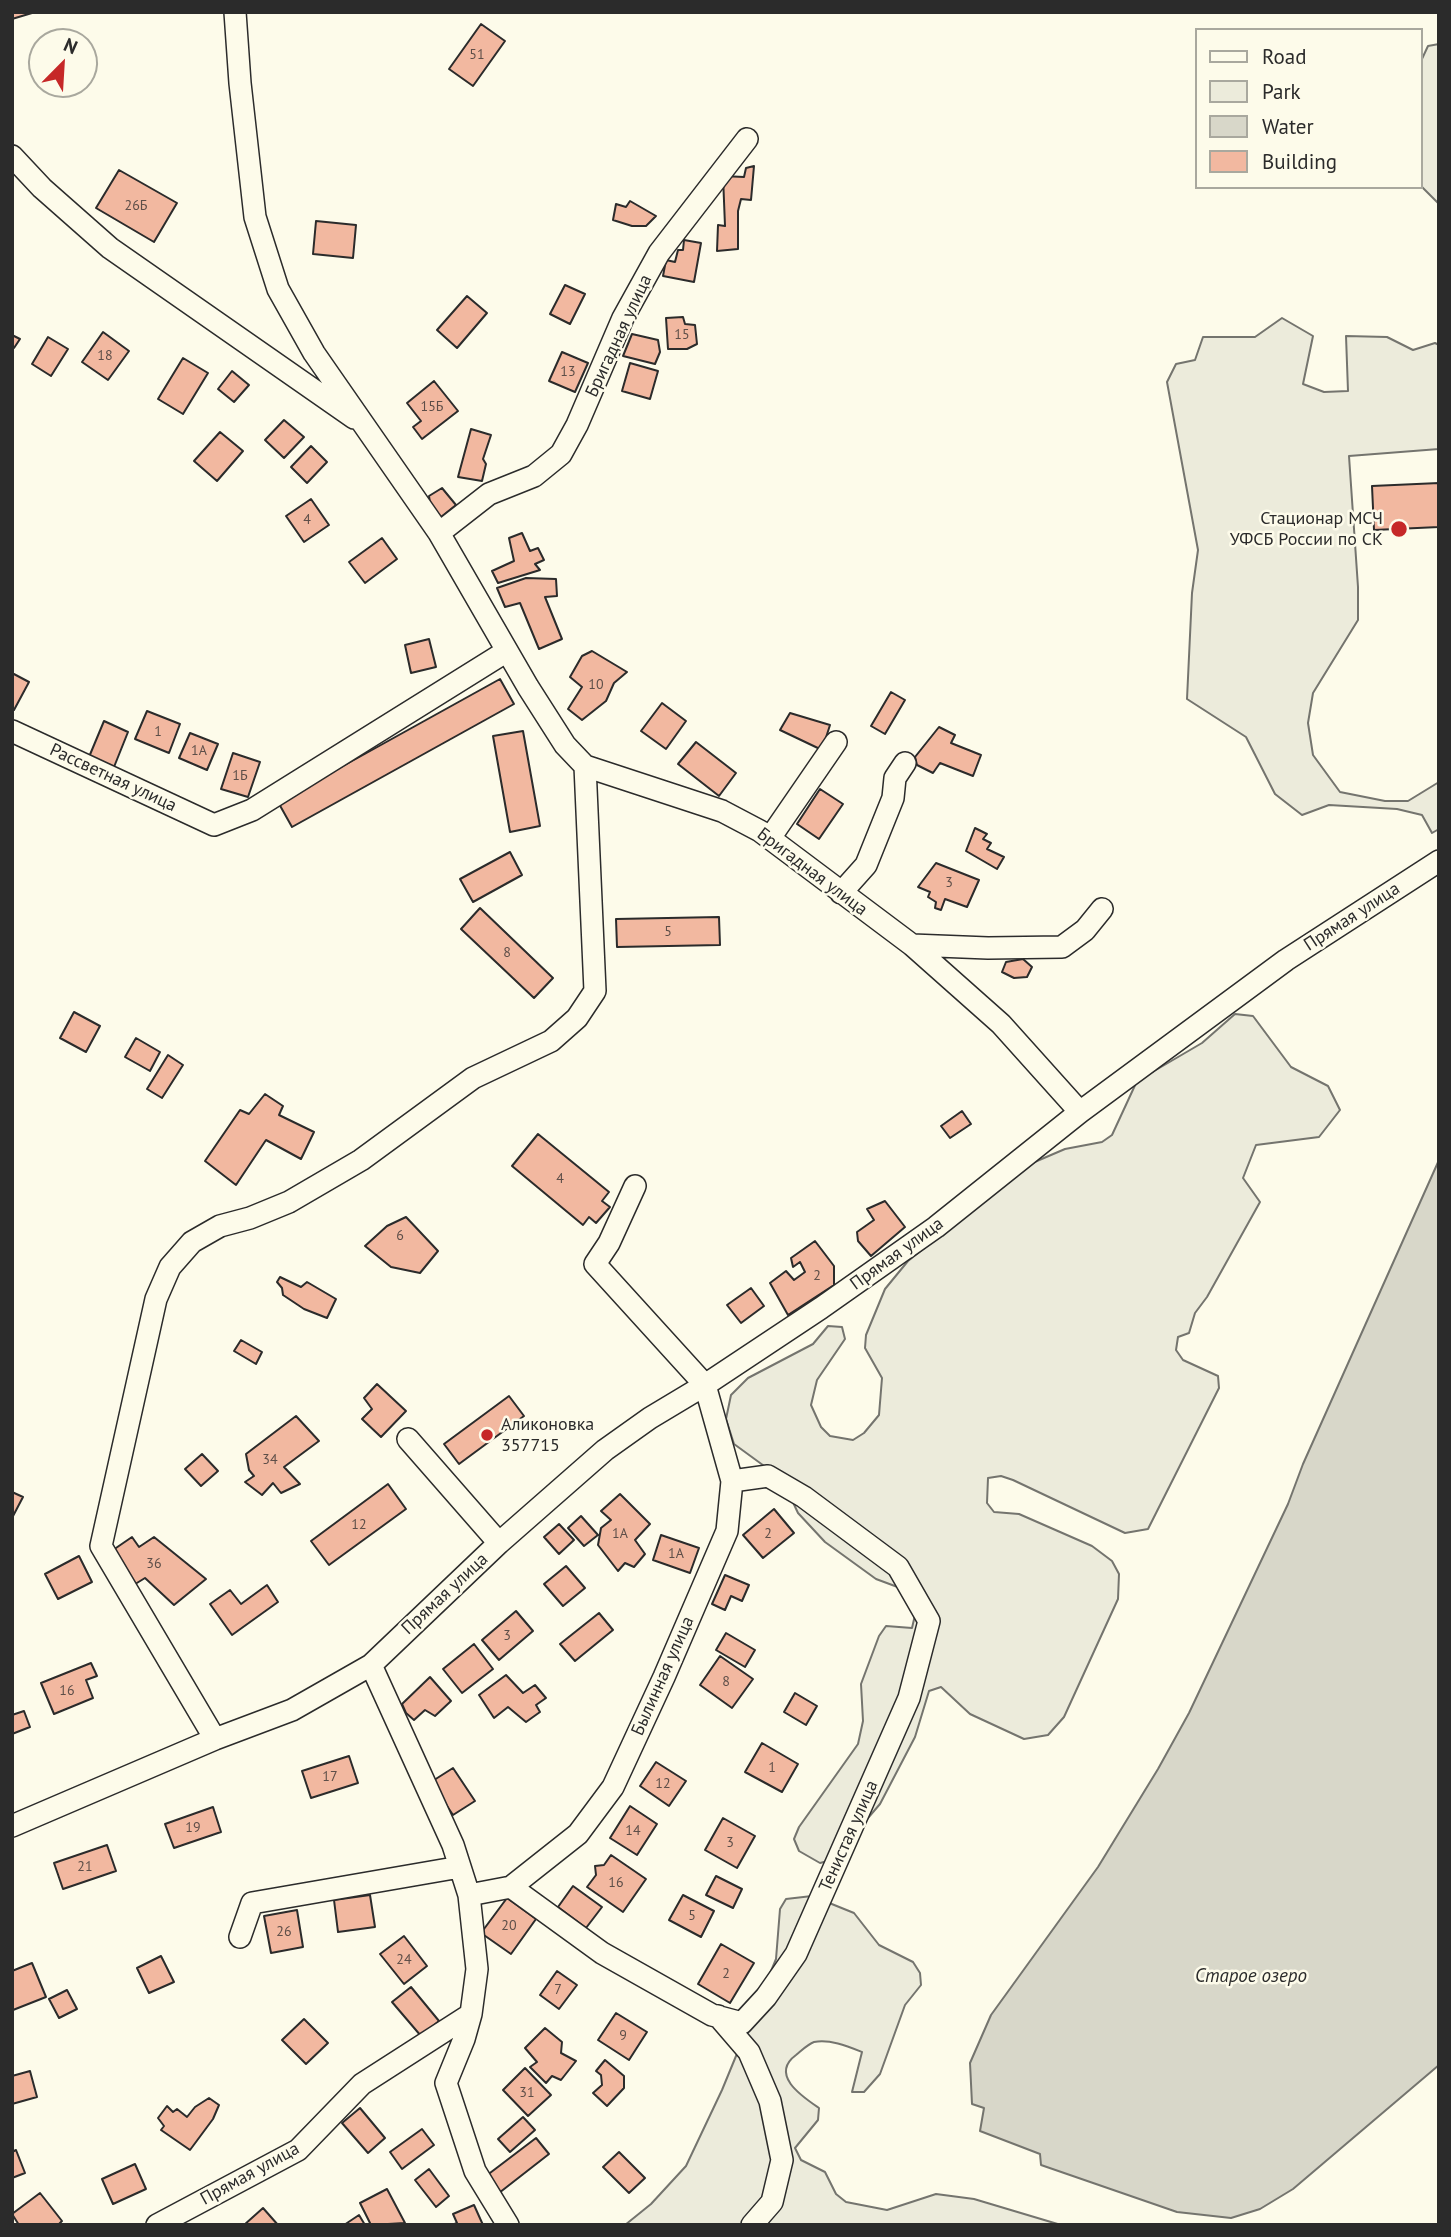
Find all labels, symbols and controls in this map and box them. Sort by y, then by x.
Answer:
north arrow [28,28,98,98]
legend [1196,28,1423,189]
text: N [60,32,81,59]
text: Road [1262,43,1306,70]
house number: 51 [469,47,485,63]
text: Park [1262,78,1301,105]
text: Water [1262,113,1314,140]
text: Building [1262,148,1337,175]
house number: 26Б [125,198,147,214]
street label: Бригадная улица [581,271,657,401]
house number: 15 [674,327,690,343]
house number: 18 [97,348,113,364]
house number: 13 [560,364,576,380]
house number: 15Б [421,399,443,415]
place label: Стационар МСЧ УФСБ России по СК [1230,508,1383,550]
house number: 4 [303,512,311,528]
marker: Стационар МСЧ УФСБ России по СК [1389,519,1409,539]
house number: 10 [588,677,604,693]
house number: 1 [154,724,162,740]
street label: Рассветная улица [46,739,180,817]
house number: 1А [191,743,207,759]
house number: 1Б [232,768,248,784]
street label: Бригадная улица [753,823,871,921]
house number: 3 [945,875,953,891]
street label: Прямая улица [1300,878,1404,956]
house number: 5 [664,924,672,940]
house number: 8 [503,945,511,961]
house number: 4 [556,1171,564,1187]
street label: Прямая улица [846,1213,948,1295]
house number: 6 [396,1228,404,1244]
house number: 2 [813,1268,821,1284]
place label: Аликоновка 357715 [501,1414,594,1456]
marker: Аликоновка 357715 [479,1427,495,1443]
house number: 34 [262,1452,278,1468]
house number: 12 [351,1517,367,1533]
house number: 1А [612,1526,628,1542]
house number: 2 [764,1526,772,1542]
house number: 1А [668,1546,684,1562]
street label: Прямая улица [397,1549,493,1639]
house number: 36 [146,1556,162,1572]
street label: Былинная улица [627,1613,699,1739]
house number: 3 [503,1628,511,1644]
house number: 8 [722,1674,730,1690]
house number: 16 [59,1683,75,1699]
house number: 1 [768,1760,776,1776]
house number: 17 [322,1769,338,1785]
house number: 12 [655,1776,671,1792]
street label: Тенистая улица [815,1777,883,1895]
house number: 19 [185,1820,201,1836]
house number: 14 [625,1823,641,1839]
house number: 3 [726,1835,734,1851]
house number: 21 [77,1859,93,1875]
house number: 16 [608,1875,624,1891]
house number: 5 [688,1908,696,1924]
house number: 20 [501,1918,517,1934]
house number: 26 [276,1924,292,1940]
house number: 24 [396,1952,412,1968]
house number: 2 [722,1966,730,1982]
water label: Старое озеро [1195,1966,1307,1988]
house number: 7 [554,1982,562,1998]
house number: 9 [619,2028,627,2044]
house number: 31 [519,2085,535,2101]
street label: Прямая улица [197,2138,303,2210]

